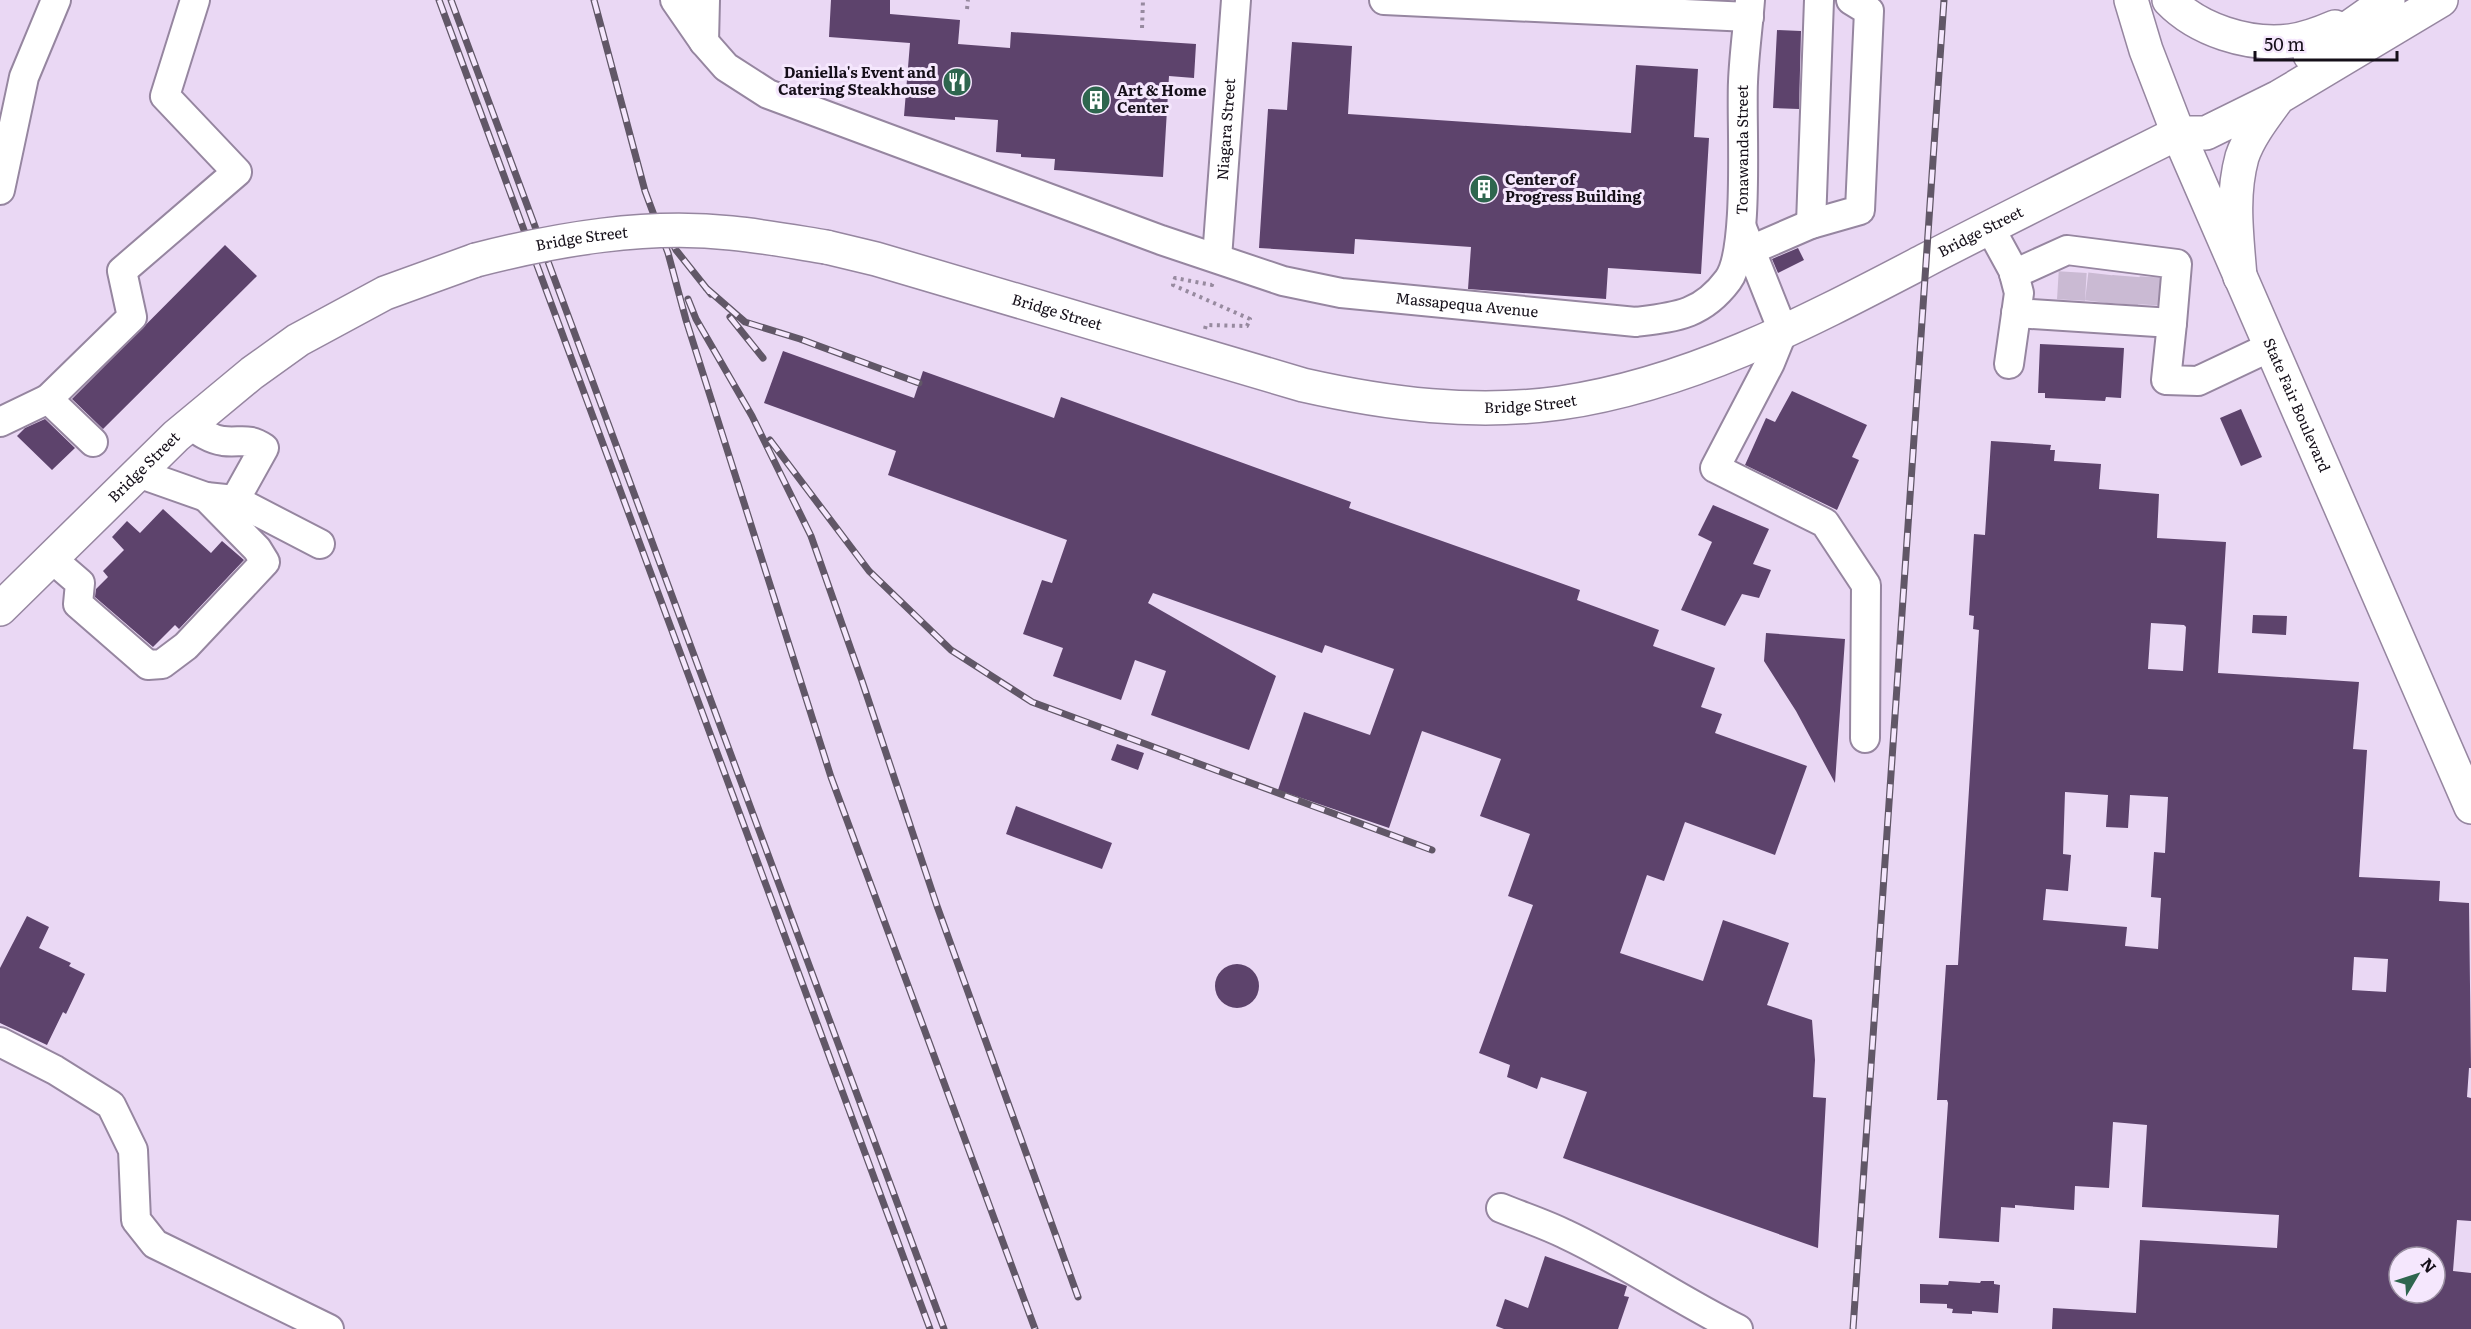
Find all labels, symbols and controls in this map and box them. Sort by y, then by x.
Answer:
scale bar [2255,24,2398,62]
text: 50 m [2264,30,2305,57]
place label: Daniella's Event and Catering Steakhouse [778,60,937,100]
restaurant icon: Daniella's Event and Catering Steakhouse [941,66,973,98]
street label: Niagara Street [1210,77,1240,181]
place label: Art & Home Center [1117,78,1207,118]
building icon: Art & Home Center [1080,84,1112,116]
street label: Tonawanda Street [1729,85,1753,216]
place label: Center of Progress Building [1505,167,1642,207]
building icon: Center of Progress Building [1468,173,1500,205]
street label: Bridge Street [1933,199,2027,262]
street label: Bridge Street [533,220,629,256]
street label: Massapequa Avenue [1395,285,1540,322]
street label: Bridge Street [1009,287,1105,335]
street label: State Fair Boulevard [2258,334,2337,475]
street label: Bridge Street [1484,388,1578,418]
street label: Bridge Street [102,426,184,507]
north arrow [2387,1245,2447,1305]
text: N [2416,1252,2443,1278]

